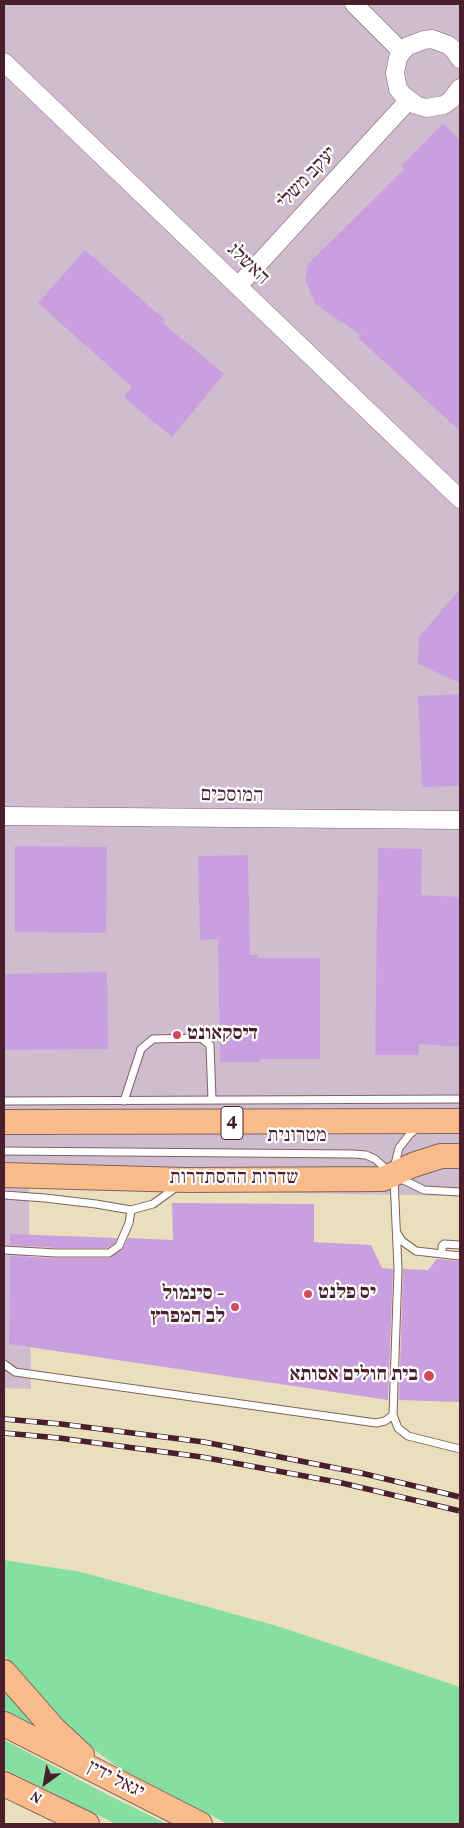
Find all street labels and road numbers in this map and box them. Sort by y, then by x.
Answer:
street label: יעקב משלי [273,143,343,215]
street label: האשלג [221,239,273,291]
street label: המוסכים [200,784,264,810]
road number: 4 [221,1106,243,1140]
street label: מטרונית [267,1125,327,1149]
street label: שדרות ההסתדרות [169,1167,299,1191]
street label: יגאל ידין [82,1756,148,1806]

